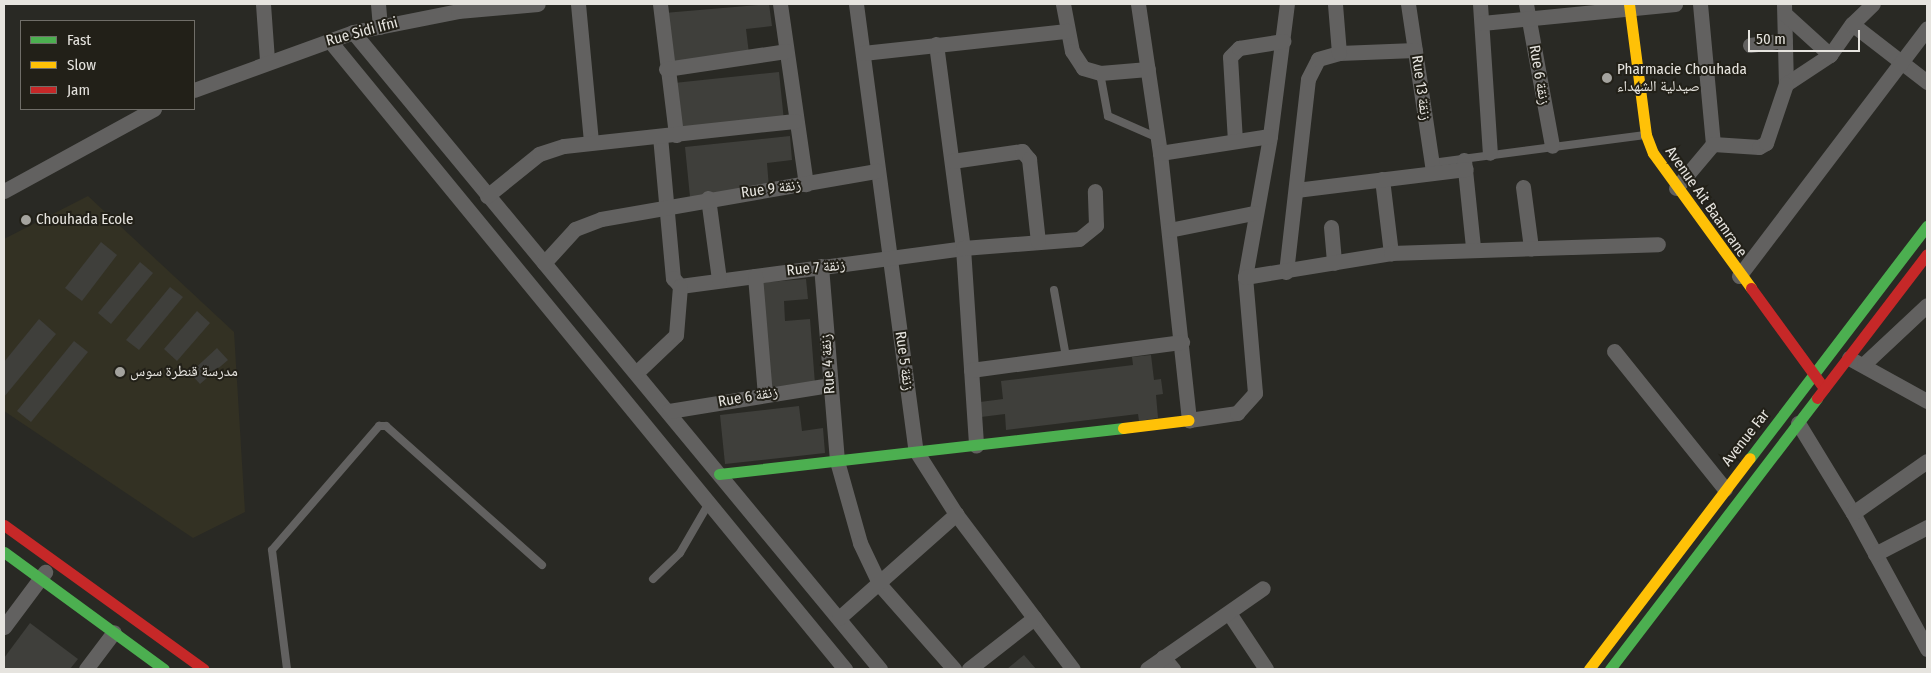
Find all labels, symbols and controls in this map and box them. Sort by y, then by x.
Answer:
street label: Rue Sidi Ifni [324,14,400,50]
legend [20,20,195,110]
scale bar [1751,20,1864,52]
text: 50 m [1756,30,1786,48]
text: Fast [67,31,91,49]
street label: Rue 6 زنقة [1525,44,1553,106]
street label: Rue 13 زنقة [1408,54,1434,122]
text: Slow [67,56,96,74]
place label: Pharmacie Chouhada صيدلية الشهداء [1617,60,1747,95]
marker: Pharmacie Chouhada صيدلية الشهداء [1601,72,1613,84]
text: Jam [67,81,90,99]
street label: Avenue Ait Baamrane [1661,143,1751,261]
street label: Rue 9 زنقة [740,176,802,202]
place label: Chouhada Ecole [36,211,133,229]
marker: Chouhada Ecole [20,214,32,226]
street label: Rue 7 زنقة [786,256,846,280]
street label: Rue 5 زنقة [891,330,917,392]
street label: Rue 4 زنقة [817,333,839,395]
place label: مدرسة قنطرة سوس [130,363,238,381]
marker: مدرسة قنطرة سوس [114,366,126,378]
street label: Rue 6 زنقة [717,383,779,411]
street label: Avenue Far [1718,406,1774,470]

